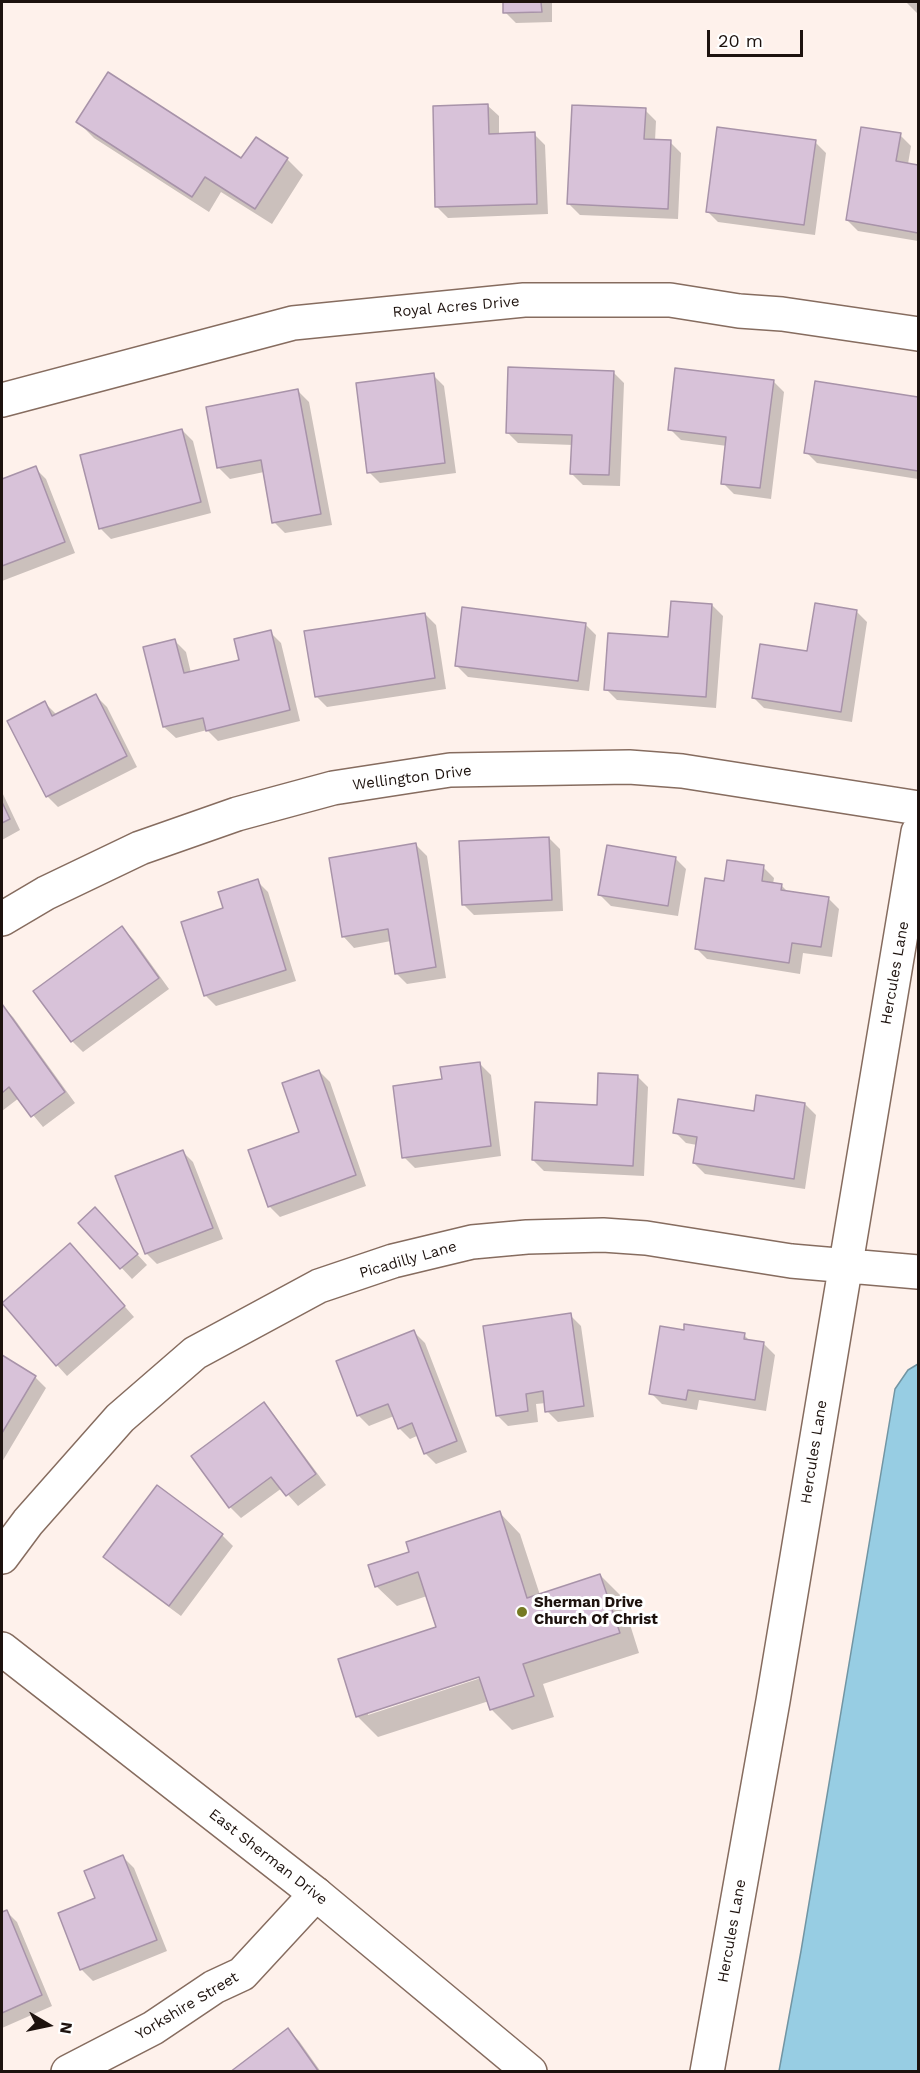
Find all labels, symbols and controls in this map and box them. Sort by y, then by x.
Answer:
scale bar [710,18,806,56]
text: 20 m [718,30,763,51]
street label: Royal Acres Drive [392,292,520,322]
street label: Wellington Drive [351,762,473,794]
street label: Hercules Lane [877,920,913,1026]
street label: Picadilly Lane [357,1237,459,1283]
street label: Hercules Lane [797,1399,831,1505]
place label: Sherman Drive Church Of Christ [534,1594,658,1629]
marker: Sherman Drive Church Of Christ [515,1605,529,1619]
street label: East Sherman Drive [205,1805,331,1909]
street label: Hercules Lane [714,1878,750,1984]
street label: Yorkshire Street [132,1968,242,2044]
north arrow [18,1995,78,2055]
text: N [56,2021,77,2035]

